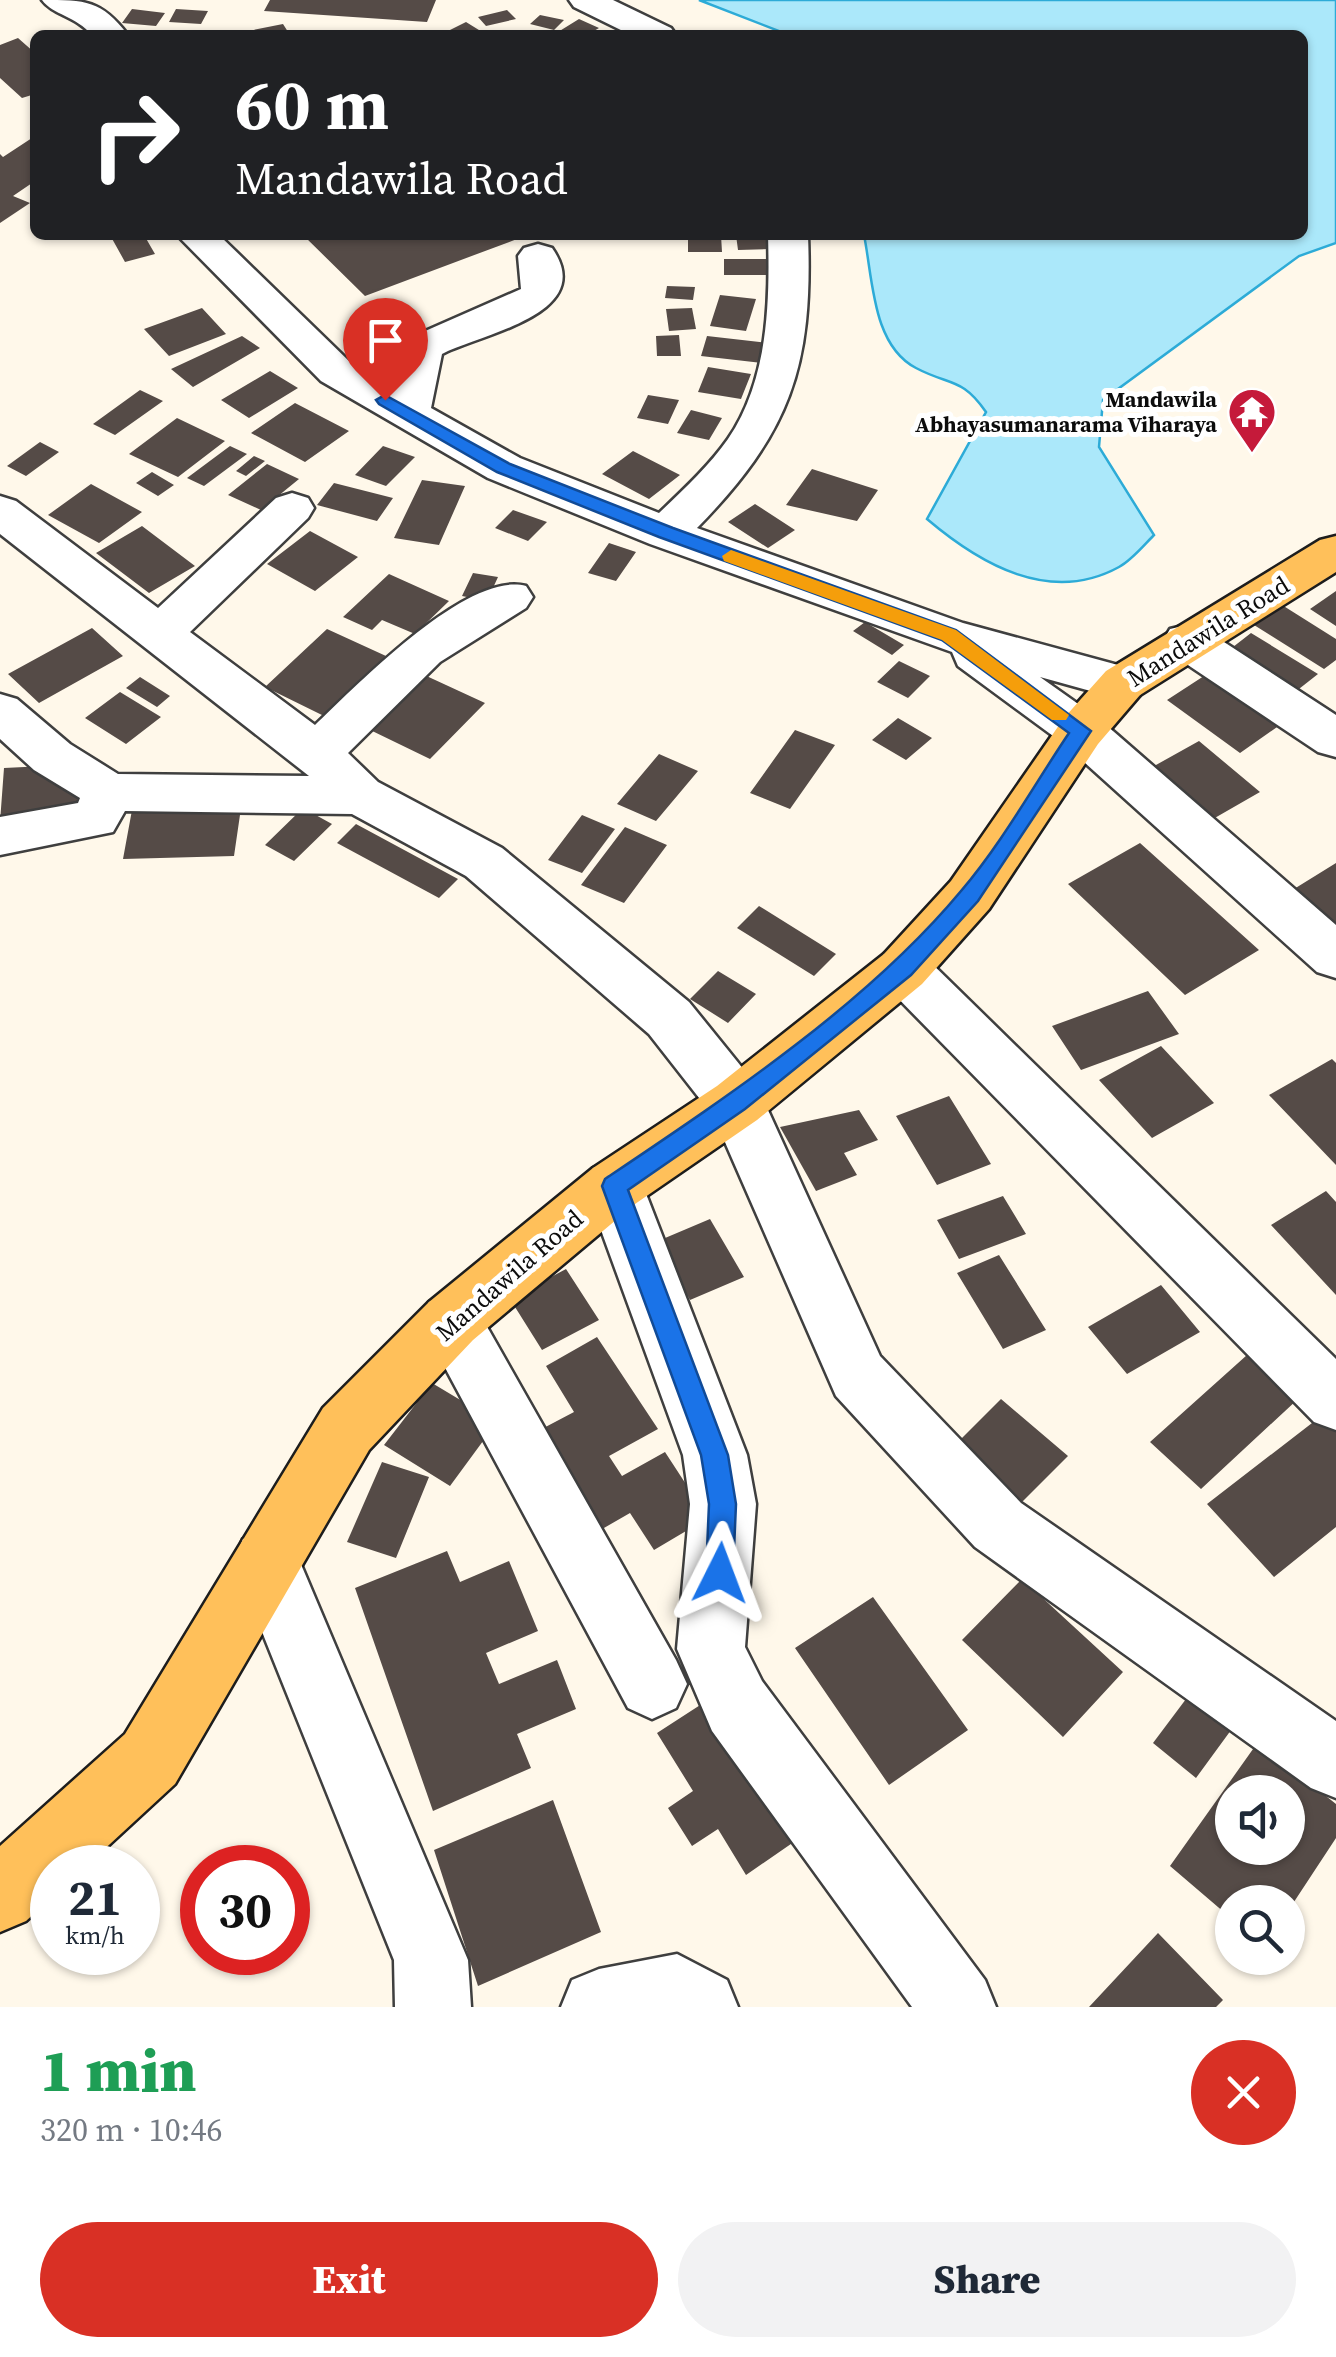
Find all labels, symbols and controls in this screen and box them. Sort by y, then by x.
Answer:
text: 60 m [235,56,389,152]
icon: right [70,70,200,200]
text: Mandawila Road [235,147,568,209]
pin [343,298,428,401]
icon: arrive [358,313,413,368]
place label: Mandawila Abhayasumanarama Viharaya [915,384,1217,439]
temple icon: Mandawila Abhayasumanarama Viharaya [1226,386,1278,454]
street label: Mandawila Road [1121,568,1295,694]
street label: Mandawila Road [428,1202,590,1348]
position arrow [668,1521,772,1625]
map controls [1215,1775,1305,1975]
button: sound [1215,1775,1305,1865]
speed limit sign: 30 [180,1845,310,1975]
text: 21 [68,1863,122,1932]
button: search [1215,1885,1305,1975]
text: km/h [65,1918,125,1952]
text: 1 min [40,2029,196,2111]
button: close [1191,2040,1296,2145]
text: 320 m · 10:46 [40,2108,222,2152]
button: Exit [40,2222,658,2337]
button: Share [678,2222,1296,2337]

